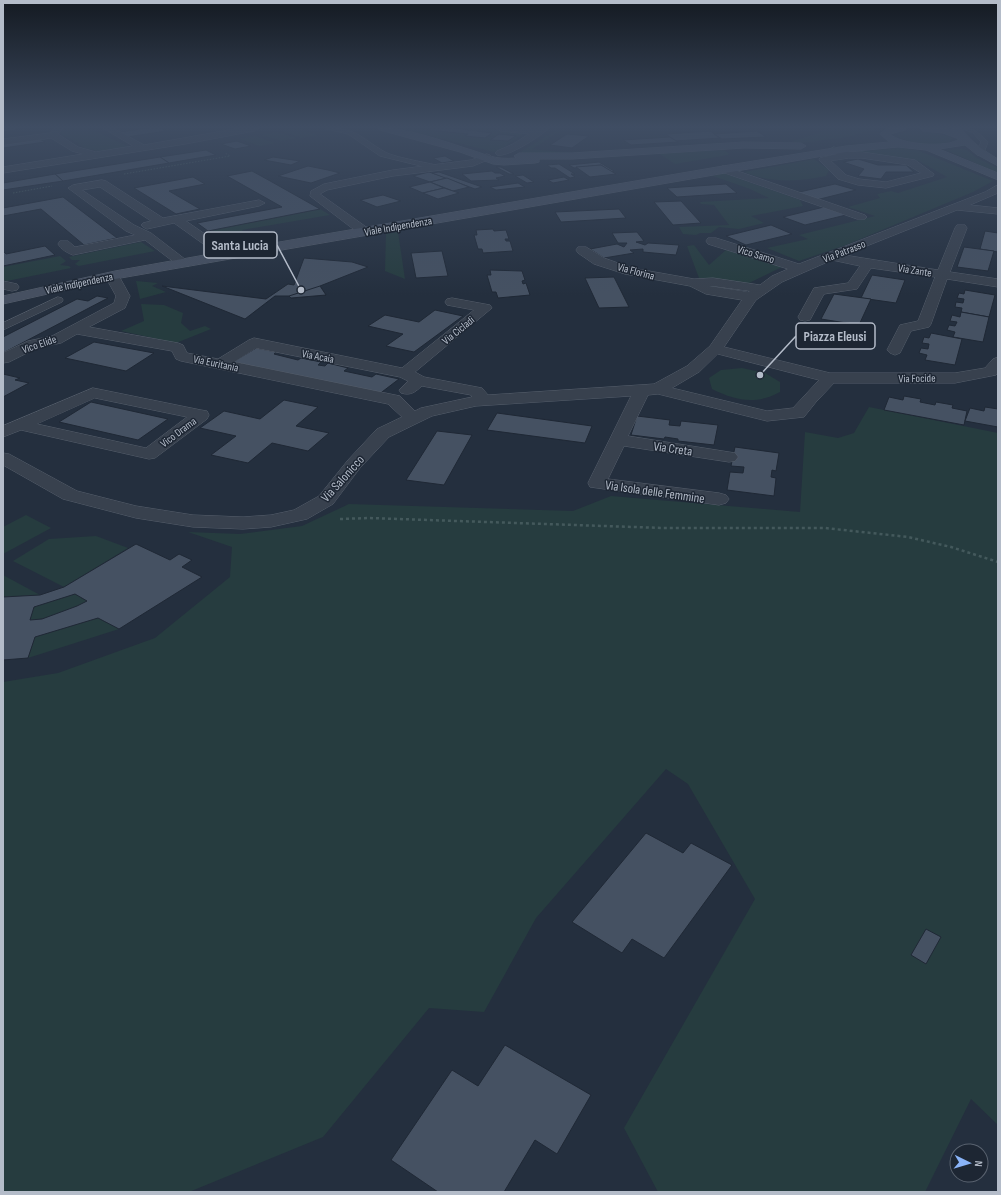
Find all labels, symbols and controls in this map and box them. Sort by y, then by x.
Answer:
street label: Viale Indipendenza [363,214,433,239]
callout: Santa Lucia [204,232,277,258]
text: Santa Lucia [212,237,269,254]
street label: Via Patrasso [821,237,868,266]
street label: Vico Samo [736,243,776,266]
street label: Via Florina [616,260,656,283]
street label: Via Zante [897,261,933,280]
street label: Viale Indipendenza [44,270,114,297]
street label: Via Cicladi [440,313,477,347]
callout: Piazza Eleusi [796,323,875,349]
text: Piazza Eleusi [804,328,867,345]
street label: Vico Elide [20,333,58,356]
street label: Via Acaia [301,347,335,366]
street label: Via Euritania [192,352,240,375]
street label: Via Focide [898,372,936,385]
street label: Vico Drama [158,415,199,450]
street label: Via Creta [652,438,693,460]
street label: Via Salonicco [318,452,368,505]
street label: Via Isola delle Femmine [604,477,706,507]
north arrow [949,1143,989,1183]
text: N [972,1160,985,1167]

